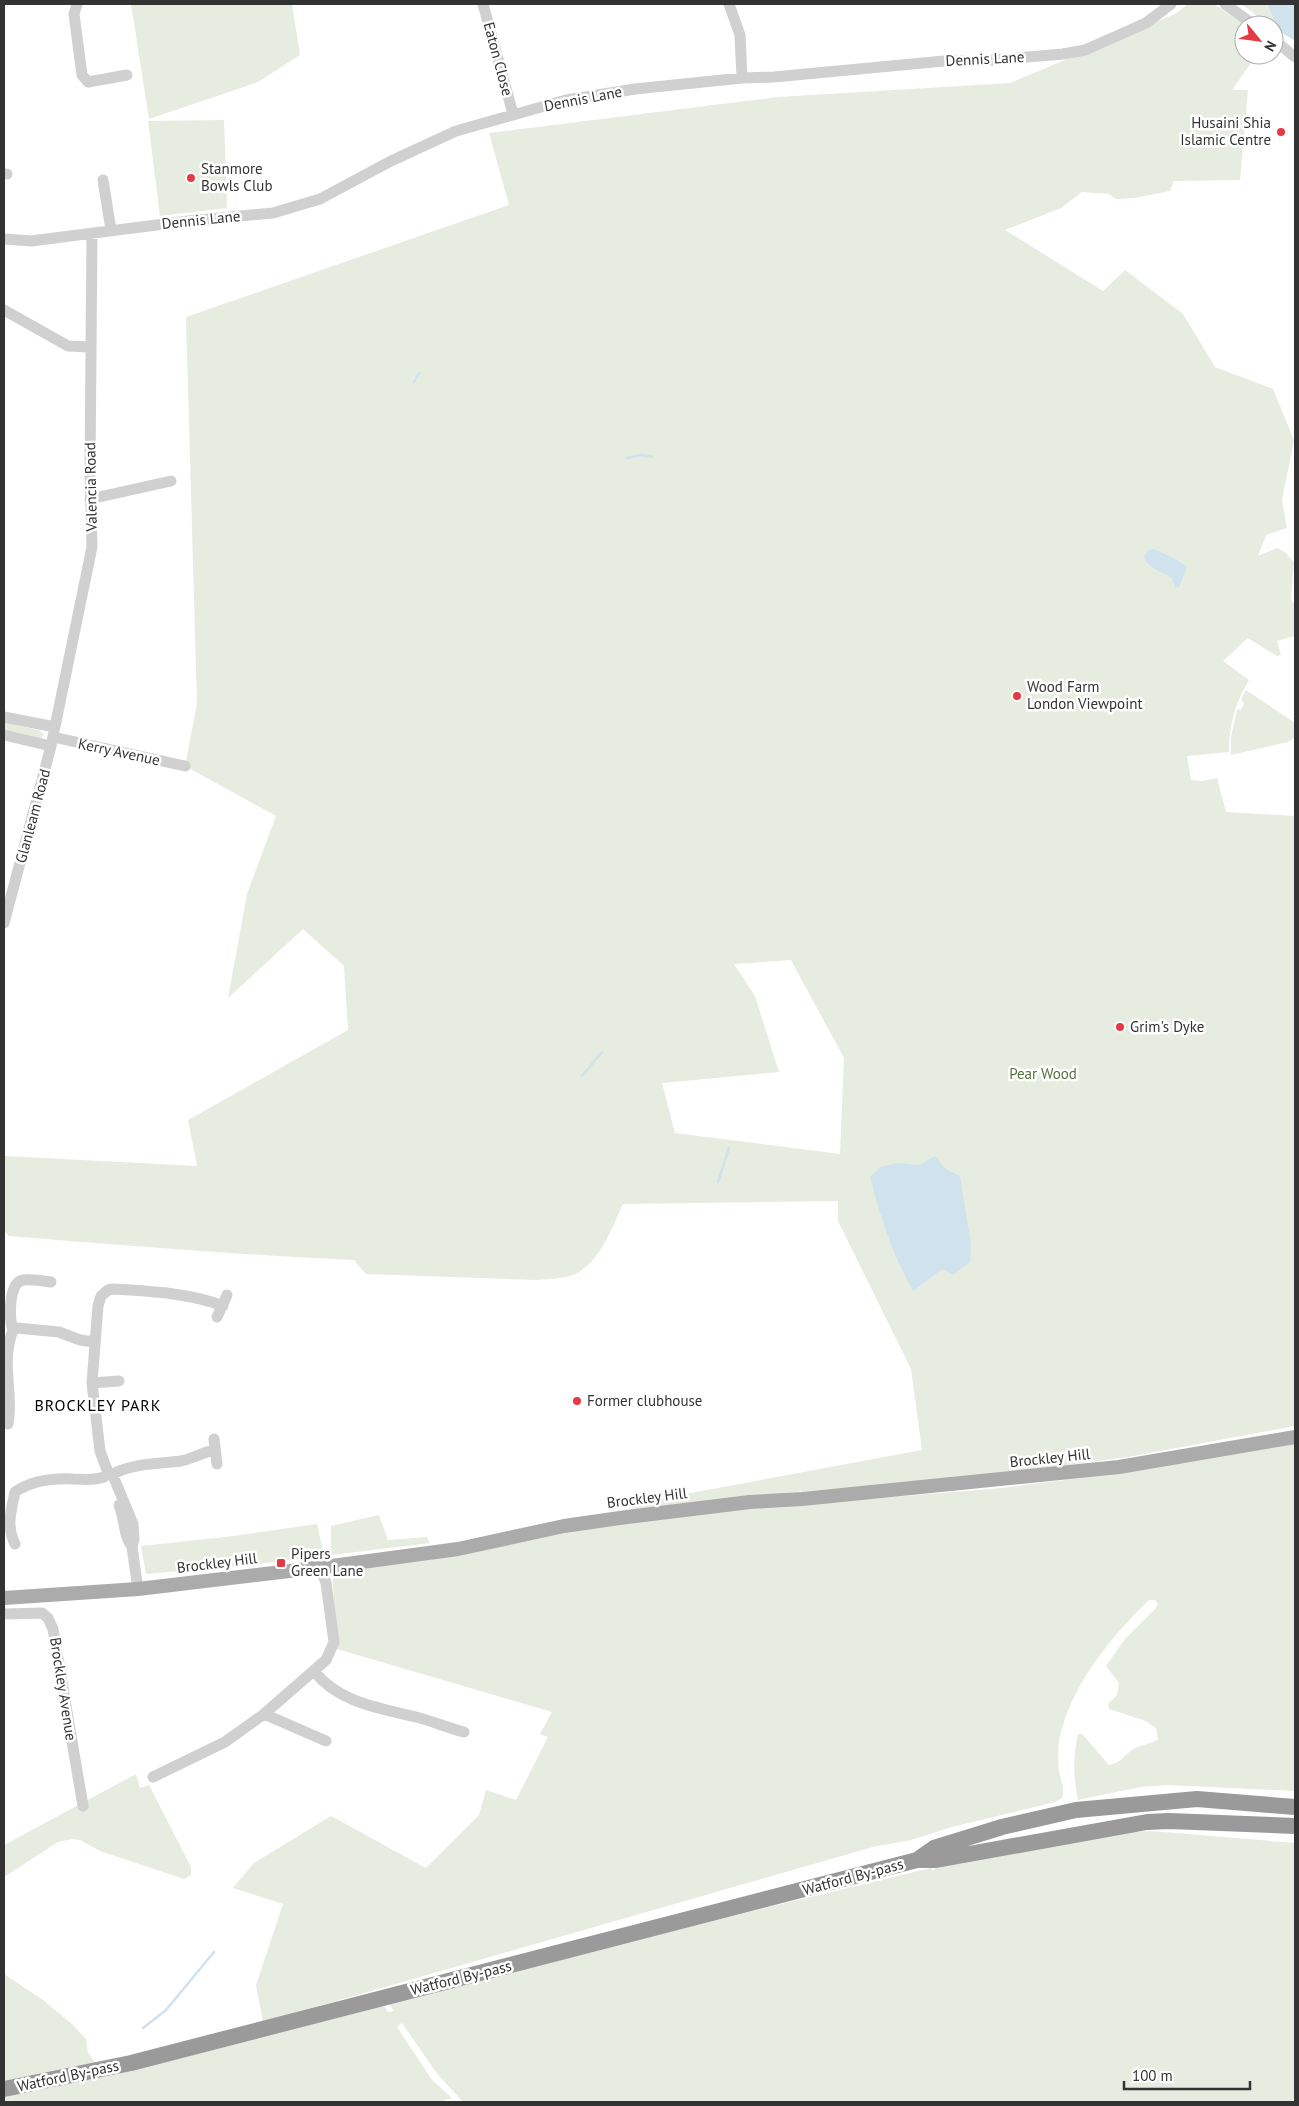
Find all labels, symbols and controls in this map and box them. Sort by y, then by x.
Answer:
north arrow [1234,15,1284,65]
street label: Eaton Close [480,20,517,98]
text: N [1260,38,1280,55]
street label: Dennis Lane [945,47,1025,70]
street label: Dennis Lane [542,82,623,115]
place label: Husaini Shia Islamic Centre [1180,113,1271,149]
marker: Husaini Shia Islamic Centre [1275,126,1287,138]
place label: Stanmore Bowls Club [201,159,273,195]
marker: Stanmore Bowls Club [185,172,197,184]
street label: Dennis Lane [161,206,241,233]
street label: Valencia Road [80,442,101,533]
place label: Wood Farm London Viewpoint [1027,677,1142,713]
marker: Wood Farm London Viewpoint [1011,690,1023,702]
street label: Kerry Avenue [76,734,162,769]
street label: Glanleam Road [11,767,54,865]
place label: Grim's Dyke [1130,1017,1204,1036]
marker: Grim's Dyke [1114,1021,1126,1033]
park label: Pear Wood [1009,1064,1077,1083]
place label: Former clubhouse [587,1391,702,1410]
district label: BROCKLEY PARK [34,1395,162,1415]
marker: Former clubhouse [571,1395,583,1407]
street label: Brockley Hill [1009,1444,1092,1471]
street label: Brockley Hill [606,1483,689,1512]
place label: Pipers Green Lane [291,1544,363,1580]
street label: Brockley Hill [176,1548,259,1577]
marker: Pipers Green Lane [275,1557,287,1569]
street label: Brockley Avenue [46,1636,81,1742]
street label: Watford By-pass [800,1854,905,1899]
street label: Watford By-pass [408,1956,513,1999]
street label: Watford By-pass [15,2055,120,2096]
scale bar [1124,2058,1250,2090]
text: 100 m [1132,2066,1173,2085]

